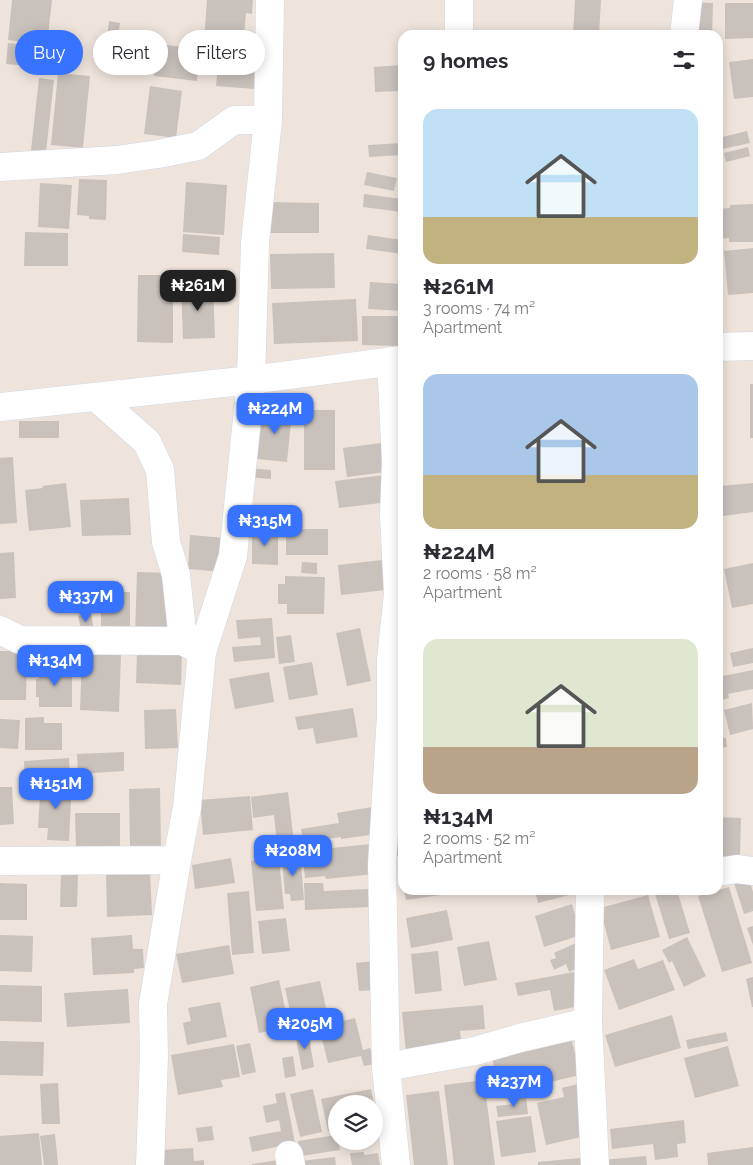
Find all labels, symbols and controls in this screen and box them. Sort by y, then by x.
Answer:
chip: Buy [15,30,83,75]
chip: Rent [93,30,168,75]
chip: Filters [178,30,265,75]
icon: filters [670,46,698,74]
text: 9 homes [423,48,508,73]
icon: home [516,141,606,231]
pin: ₦261M [163,270,233,312]
text: ₦261M [423,274,494,299]
text: ₦261M [171,276,225,295]
text: 3 rooms · 74 m² [423,299,535,318]
text: Apartment [423,318,502,337]
pin: ₦224M [240,392,310,435]
text: ₦224M [248,399,302,418]
icon: home [516,406,606,496]
pin: ₦315M [230,504,300,547]
text: ₦315M [238,511,292,530]
text: ₦224M [423,539,495,564]
text: 2 rooms · 58 m² [423,564,537,583]
pin: ₦337M [51,580,121,623]
text: Apartment [423,583,502,602]
text: ₦337M [59,587,113,606]
pin: ₦134M [20,644,90,687]
text: ₦134M [28,651,82,670]
icon: home [516,671,606,761]
pin: ₦151M [21,768,91,810]
text: ₦151M [30,774,82,793]
text: ₦134M [423,804,493,829]
text: 2 rooms · 52 m² [423,829,535,848]
pin: ₦208M [258,834,328,877]
text: ₦208M [265,841,321,860]
text: Apartment [423,848,502,867]
pin: ₦205M [270,1008,340,1050]
text: ₦205M [277,1014,333,1033]
pin: ₦237M [479,1066,549,1108]
text: ₦237M [487,1072,541,1091]
map controls [328,1095,383,1150]
button: layers [328,1095,383,1150]

